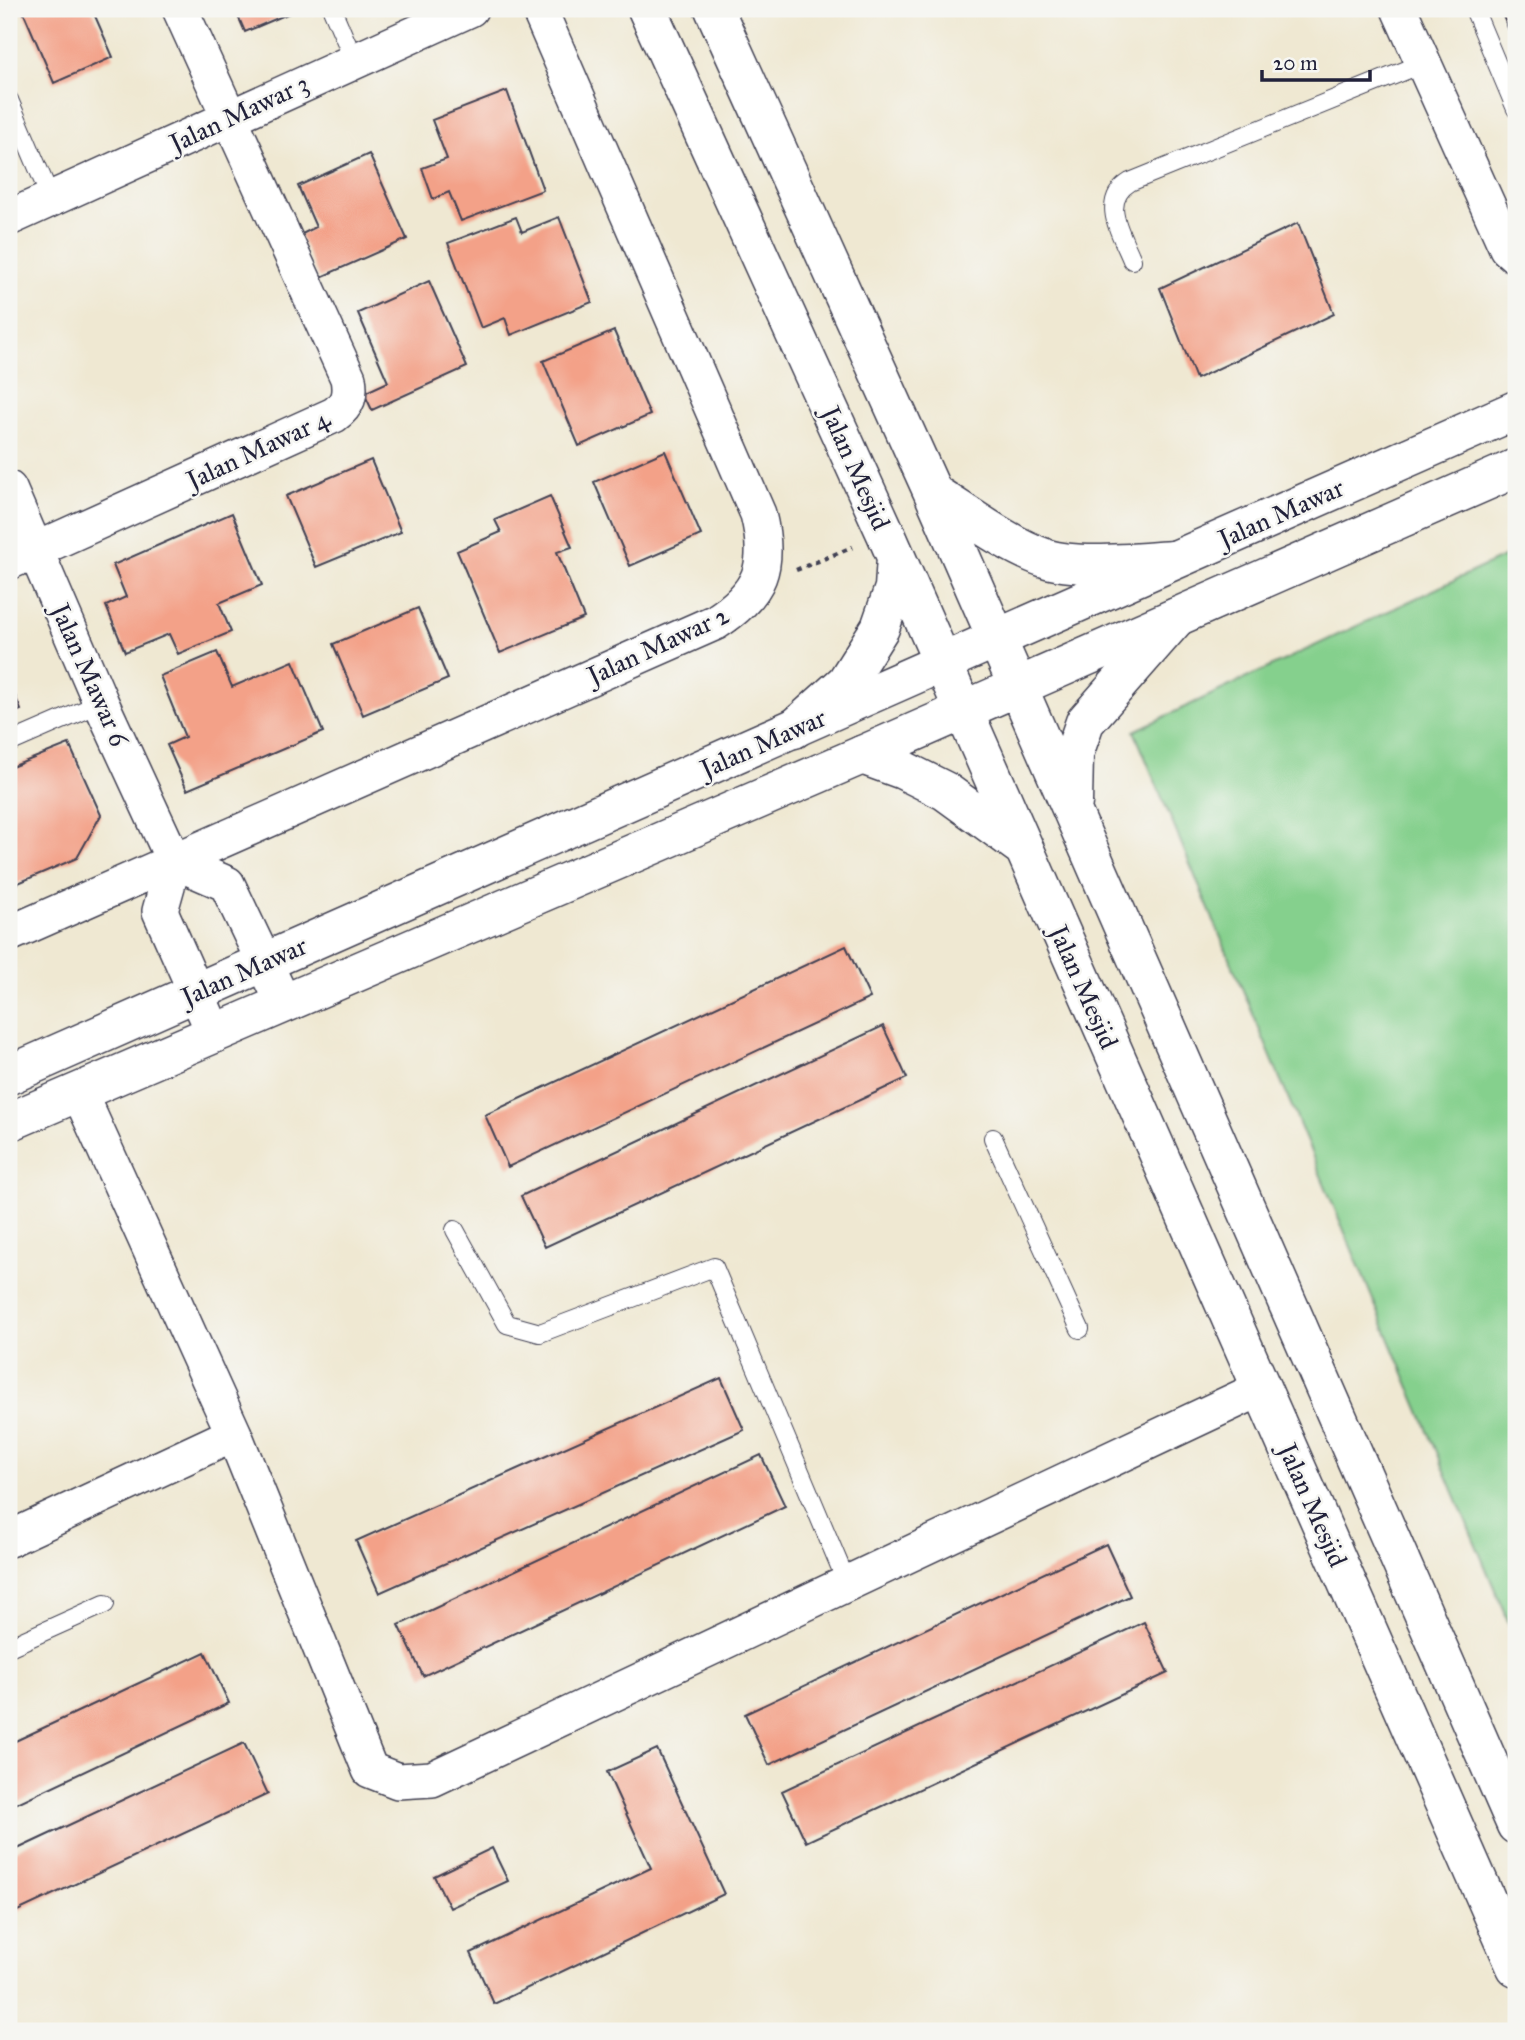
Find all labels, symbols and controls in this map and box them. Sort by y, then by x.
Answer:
scale bar [1262,38,1371,82]
text: 20 m [1273,50,1318,76]
street label: Jalan Mawar 3 [162,67,314,160]
street label: Jalan Mesjid [813,399,897,535]
street label: Jalan Mawar 4 [179,402,335,497]
street label: Jalan Mawar [1211,471,1349,556]
street label: Jalan Mawar 6 [43,596,136,752]
street label: Jalan Mawar 2 [580,598,734,693]
street label: Jalan Mawar [693,701,831,786]
street label: Jalan Mesjid [1041,918,1125,1054]
street label: Jalan Mawar [174,929,312,1014]
street label: Jalan Mesjid [1270,1436,1354,1572]

